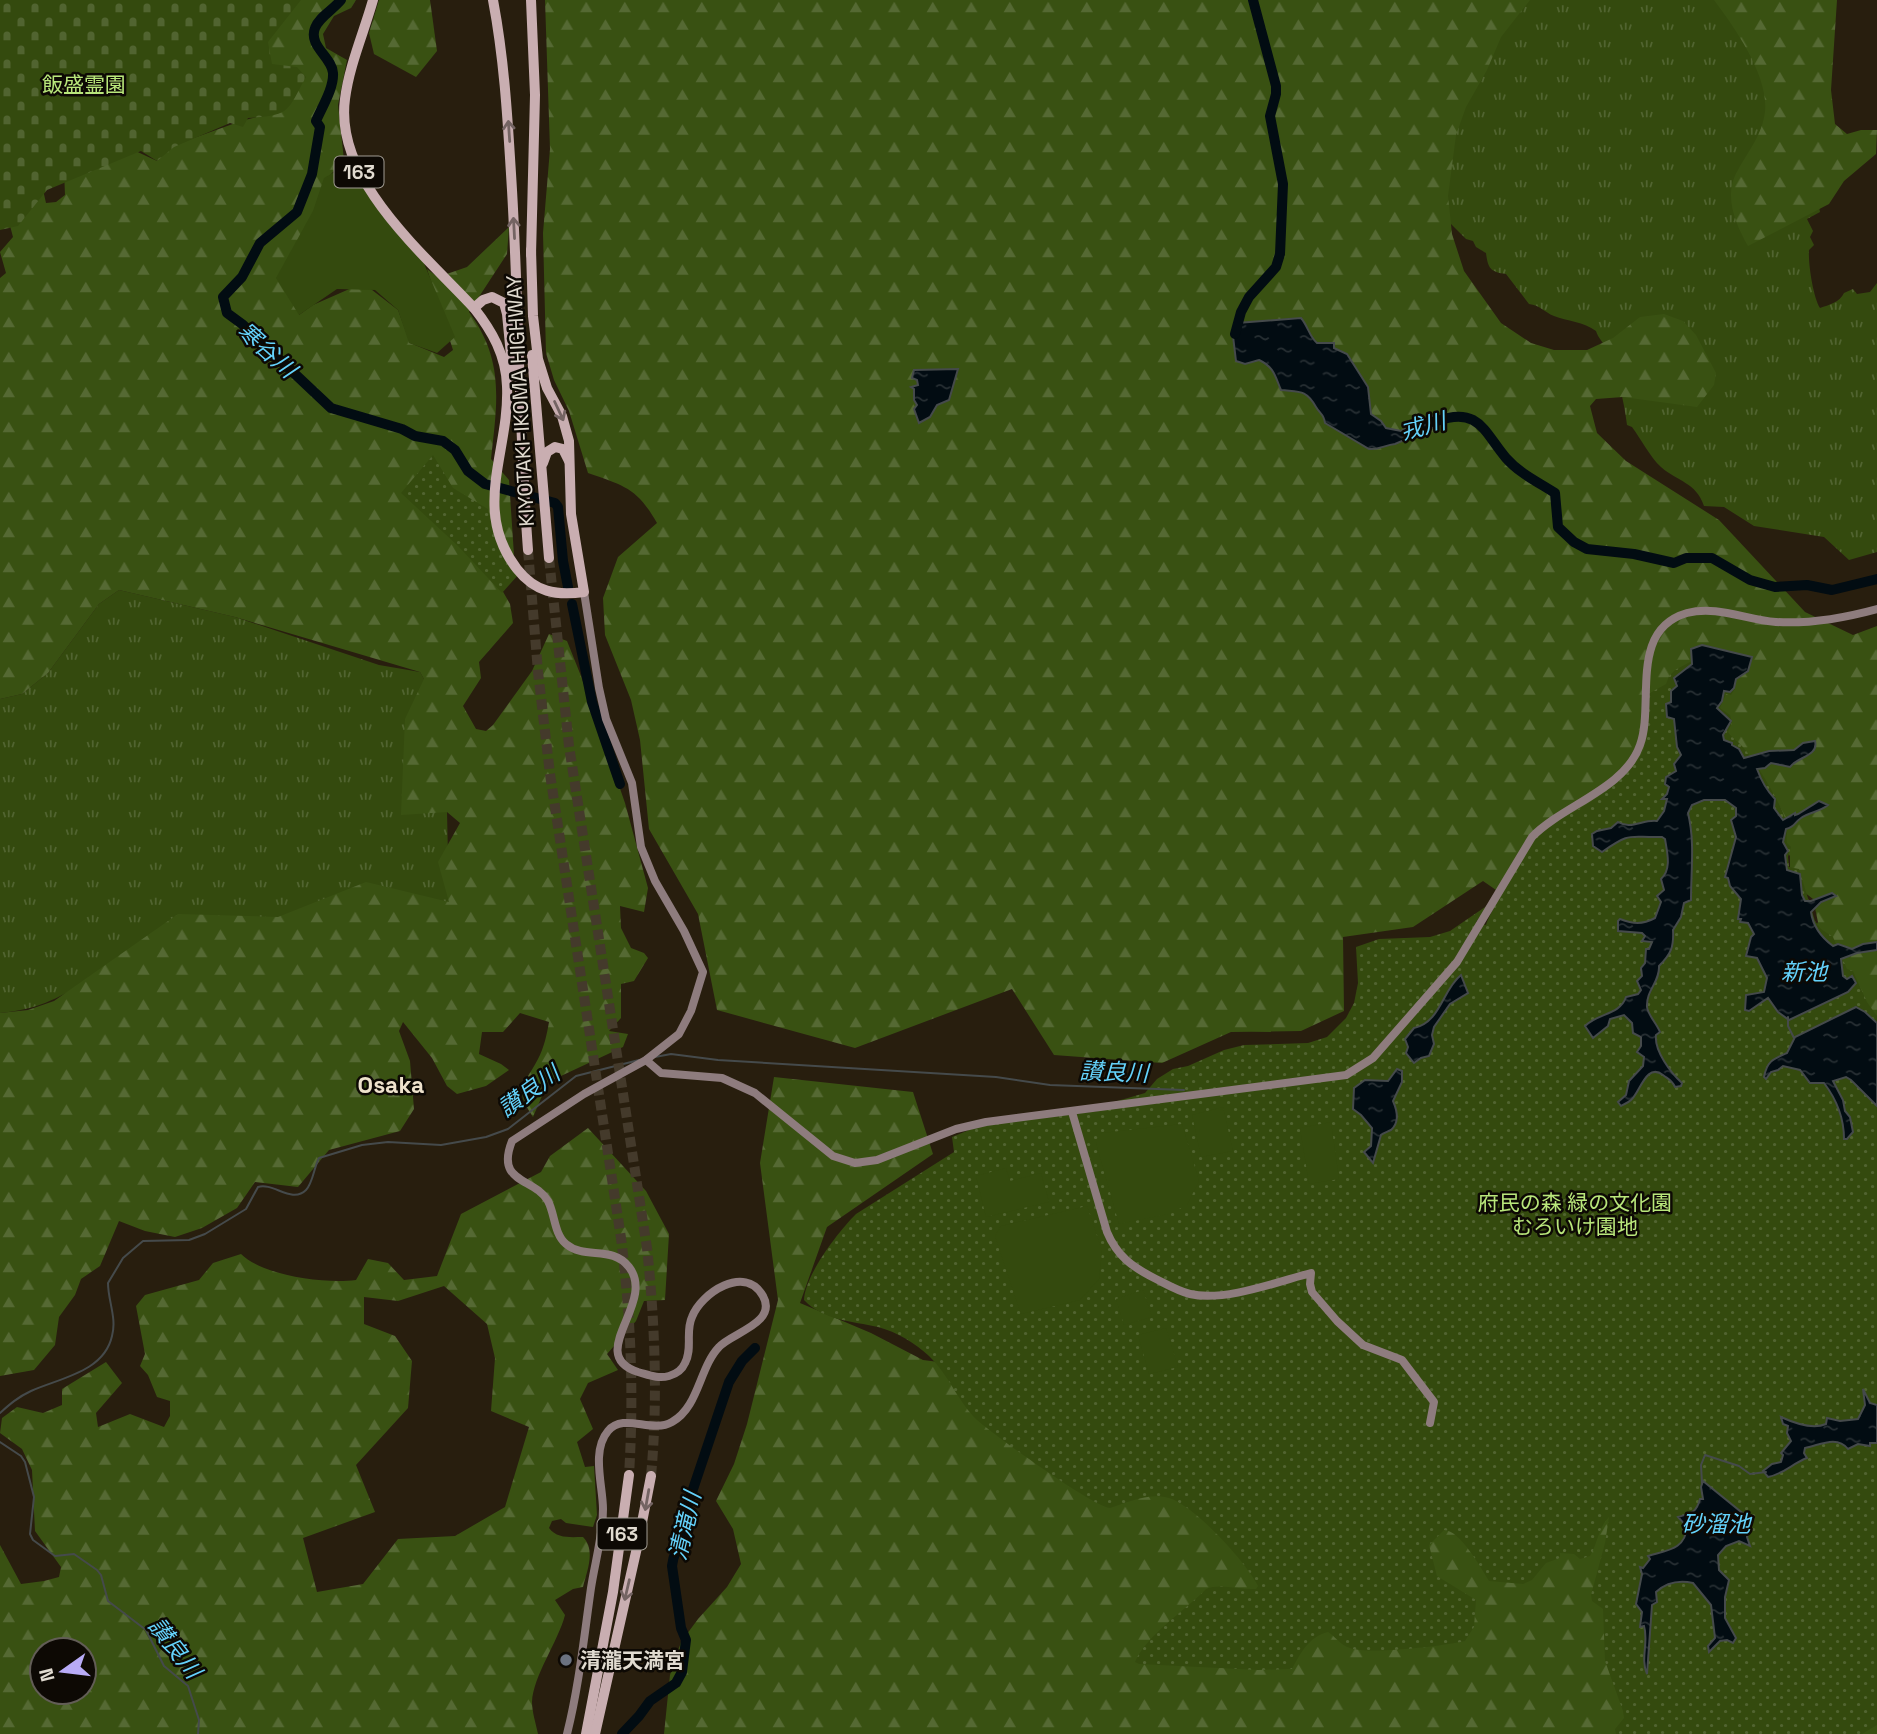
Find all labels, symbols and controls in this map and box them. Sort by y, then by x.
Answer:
park label: 飯盛霊園 [42,71,126,98]
one-way arrow [502,120,515,143]
road number: 163 [334,156,384,188]
one-way arrow [507,217,520,240]
street label: KIYOTAKI-IKOMA HIGHWAY [500,274,540,527]
water label: 寒谷川 [231,316,305,386]
one-way arrow [553,400,566,421]
water label: 戎川 [1397,405,1452,446]
water label: 新池 [1781,957,1829,987]
water label: 讃良川 [1079,1056,1152,1088]
water label: 讃良川 [492,1057,568,1123]
district label: Osaka [358,1070,424,1100]
park label: 府民の森 緑の文化園 むろいけ園地 [1478,1189,1672,1240]
water label: 清滝川 [663,1486,708,1563]
one-way arrow [639,1488,653,1511]
water label: 砂溜池 [1682,1509,1753,1539]
road number: 163 [598,1518,646,1550]
one-way arrow [620,1579,633,1601]
water label: 讃良川 [142,1612,210,1687]
north arrow [28,1636,98,1706]
place label: 清瀧天満宮 [580,1647,685,1674]
marker: 清瀧天満宮 [558,1652,574,1668]
text: N [33,1666,61,1684]

